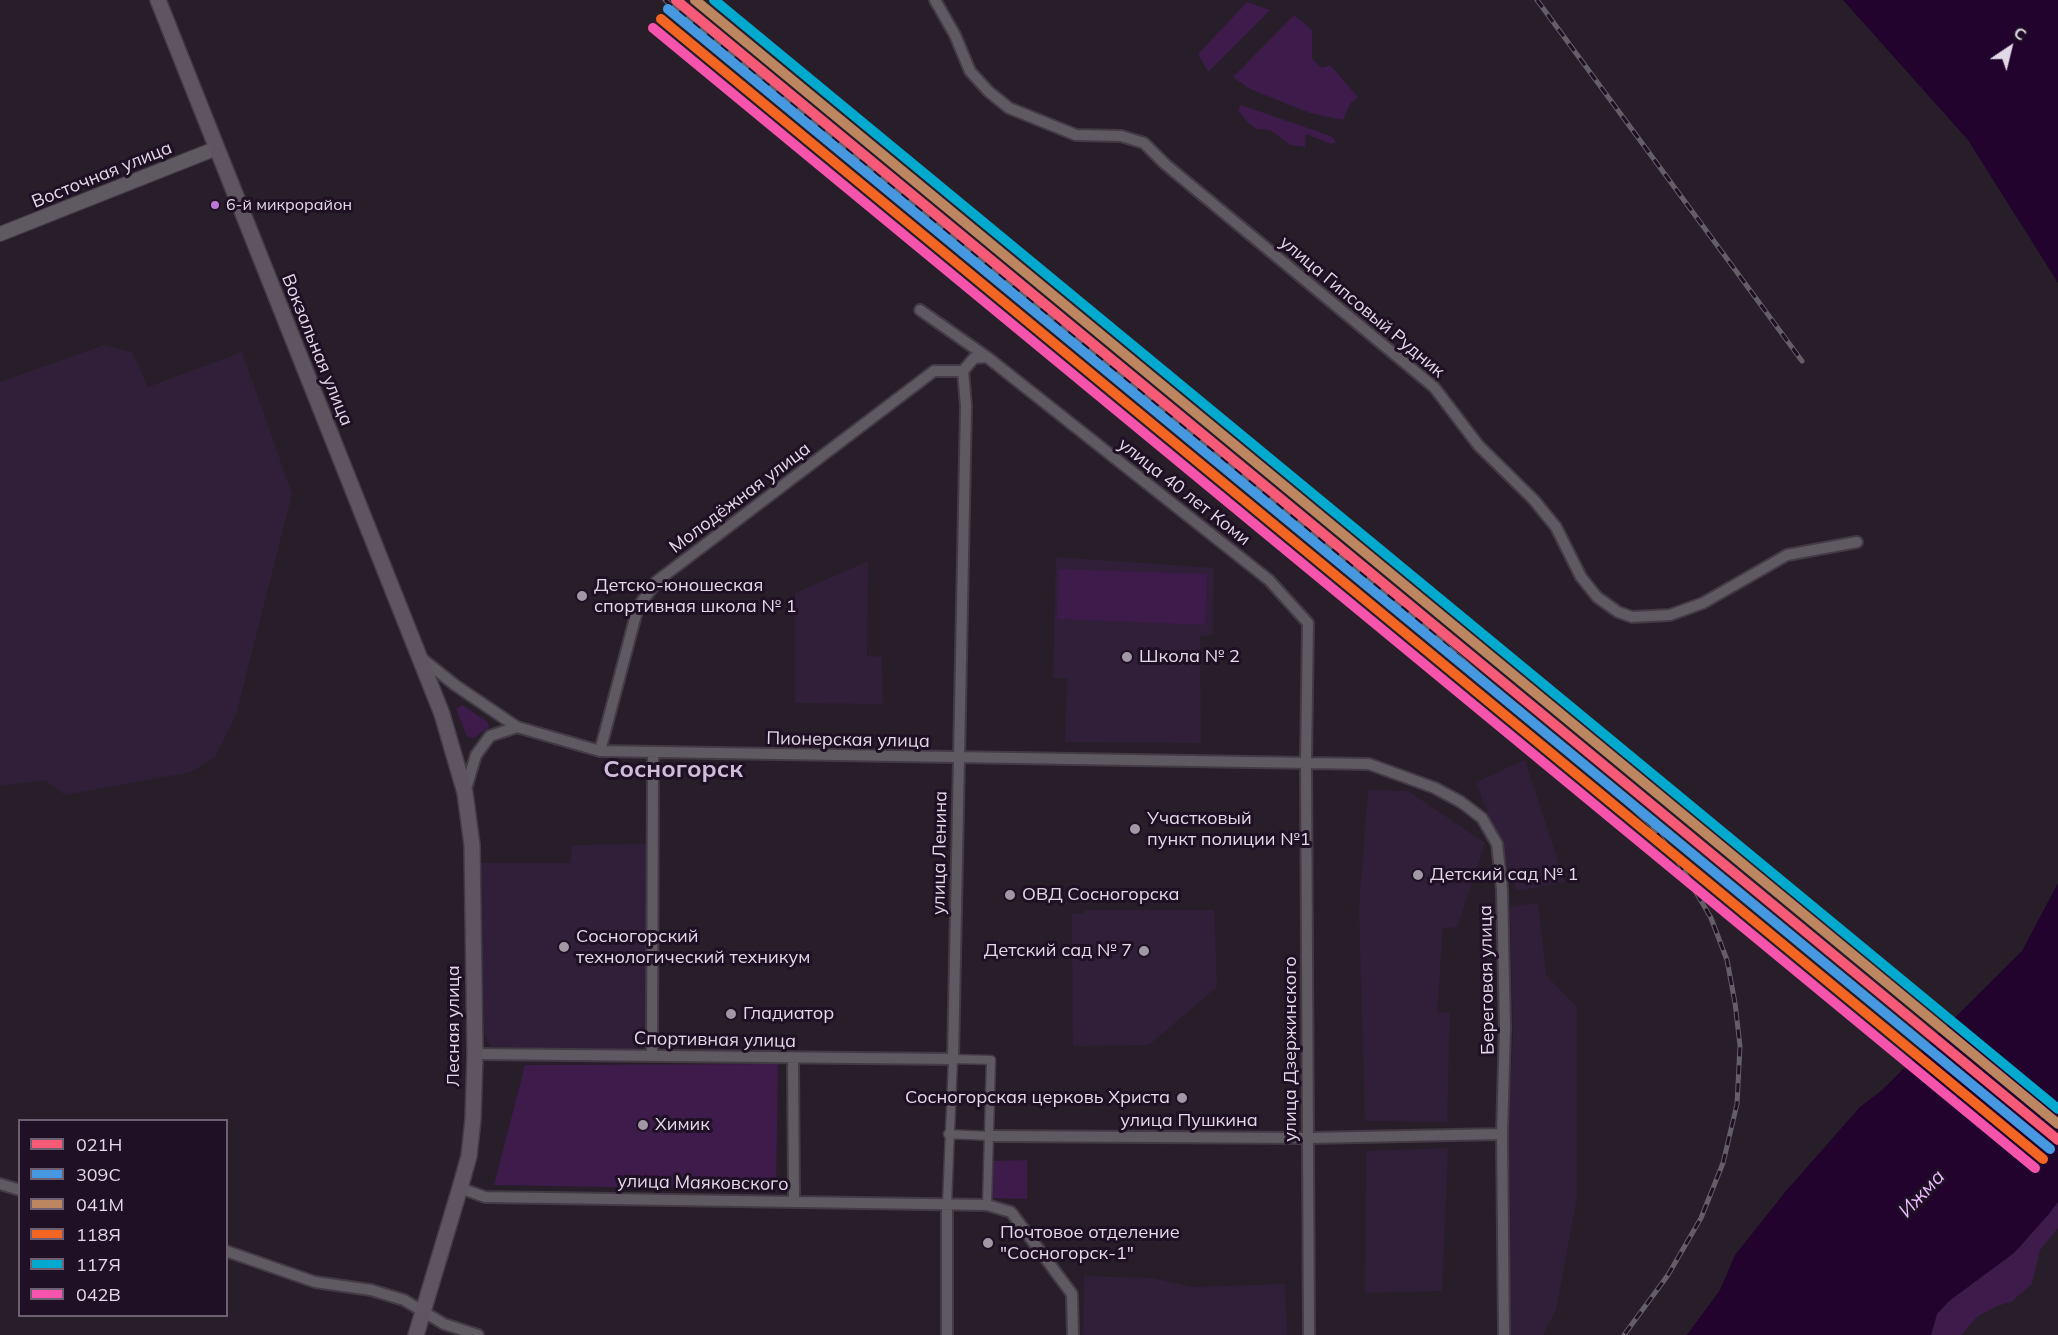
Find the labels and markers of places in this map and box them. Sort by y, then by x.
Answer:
place label: 6-й микрорайон [226,195,352,215]
marker: 6-й микрорайон [209,199,221,211]
place label: Детско-юношеская спортивная школа № 1 [594,575,796,618]
marker: Детско-юношеская спортивная школа № 1 [575,589,589,603]
place label: Школа № 2 [1139,646,1240,668]
marker: Школа № 2 [1120,650,1134,664]
place label: Участковый пункт полиции №1 [1147,808,1311,850]
marker: Участковый пункт полиции №1 [1128,822,1142,836]
place label: Детский сад № 1 [1430,864,1578,886]
marker: Детский сад № 1 [1411,868,1425,882]
place label: ОВД Сосногорска [1022,884,1179,906]
marker: ОВД Сосногорска [1003,888,1017,902]
place label: Сосногорский технологический техникум [576,926,810,968]
marker: Сосногорский технологический техникум [557,940,571,954]
place label: Детский сад № 7 [984,940,1132,962]
marker: Детский сад № 7 [1137,944,1151,958]
place label: Гладиатор [743,1003,834,1025]
marker: Гладиатор [724,1007,738,1021]
place label: Сосногорская церковь Христа [905,1087,1170,1109]
marker: Сосногорская церковь Христа [1175,1091,1189,1105]
place label: Химик [655,1114,710,1136]
marker: Химик [636,1118,650,1132]
place label: Почтовое отделение "Сосногорск-1" [1000,1222,1180,1264]
marker: Почтовое отделение "Сосногорск-1" [981,1236,995,1250]

